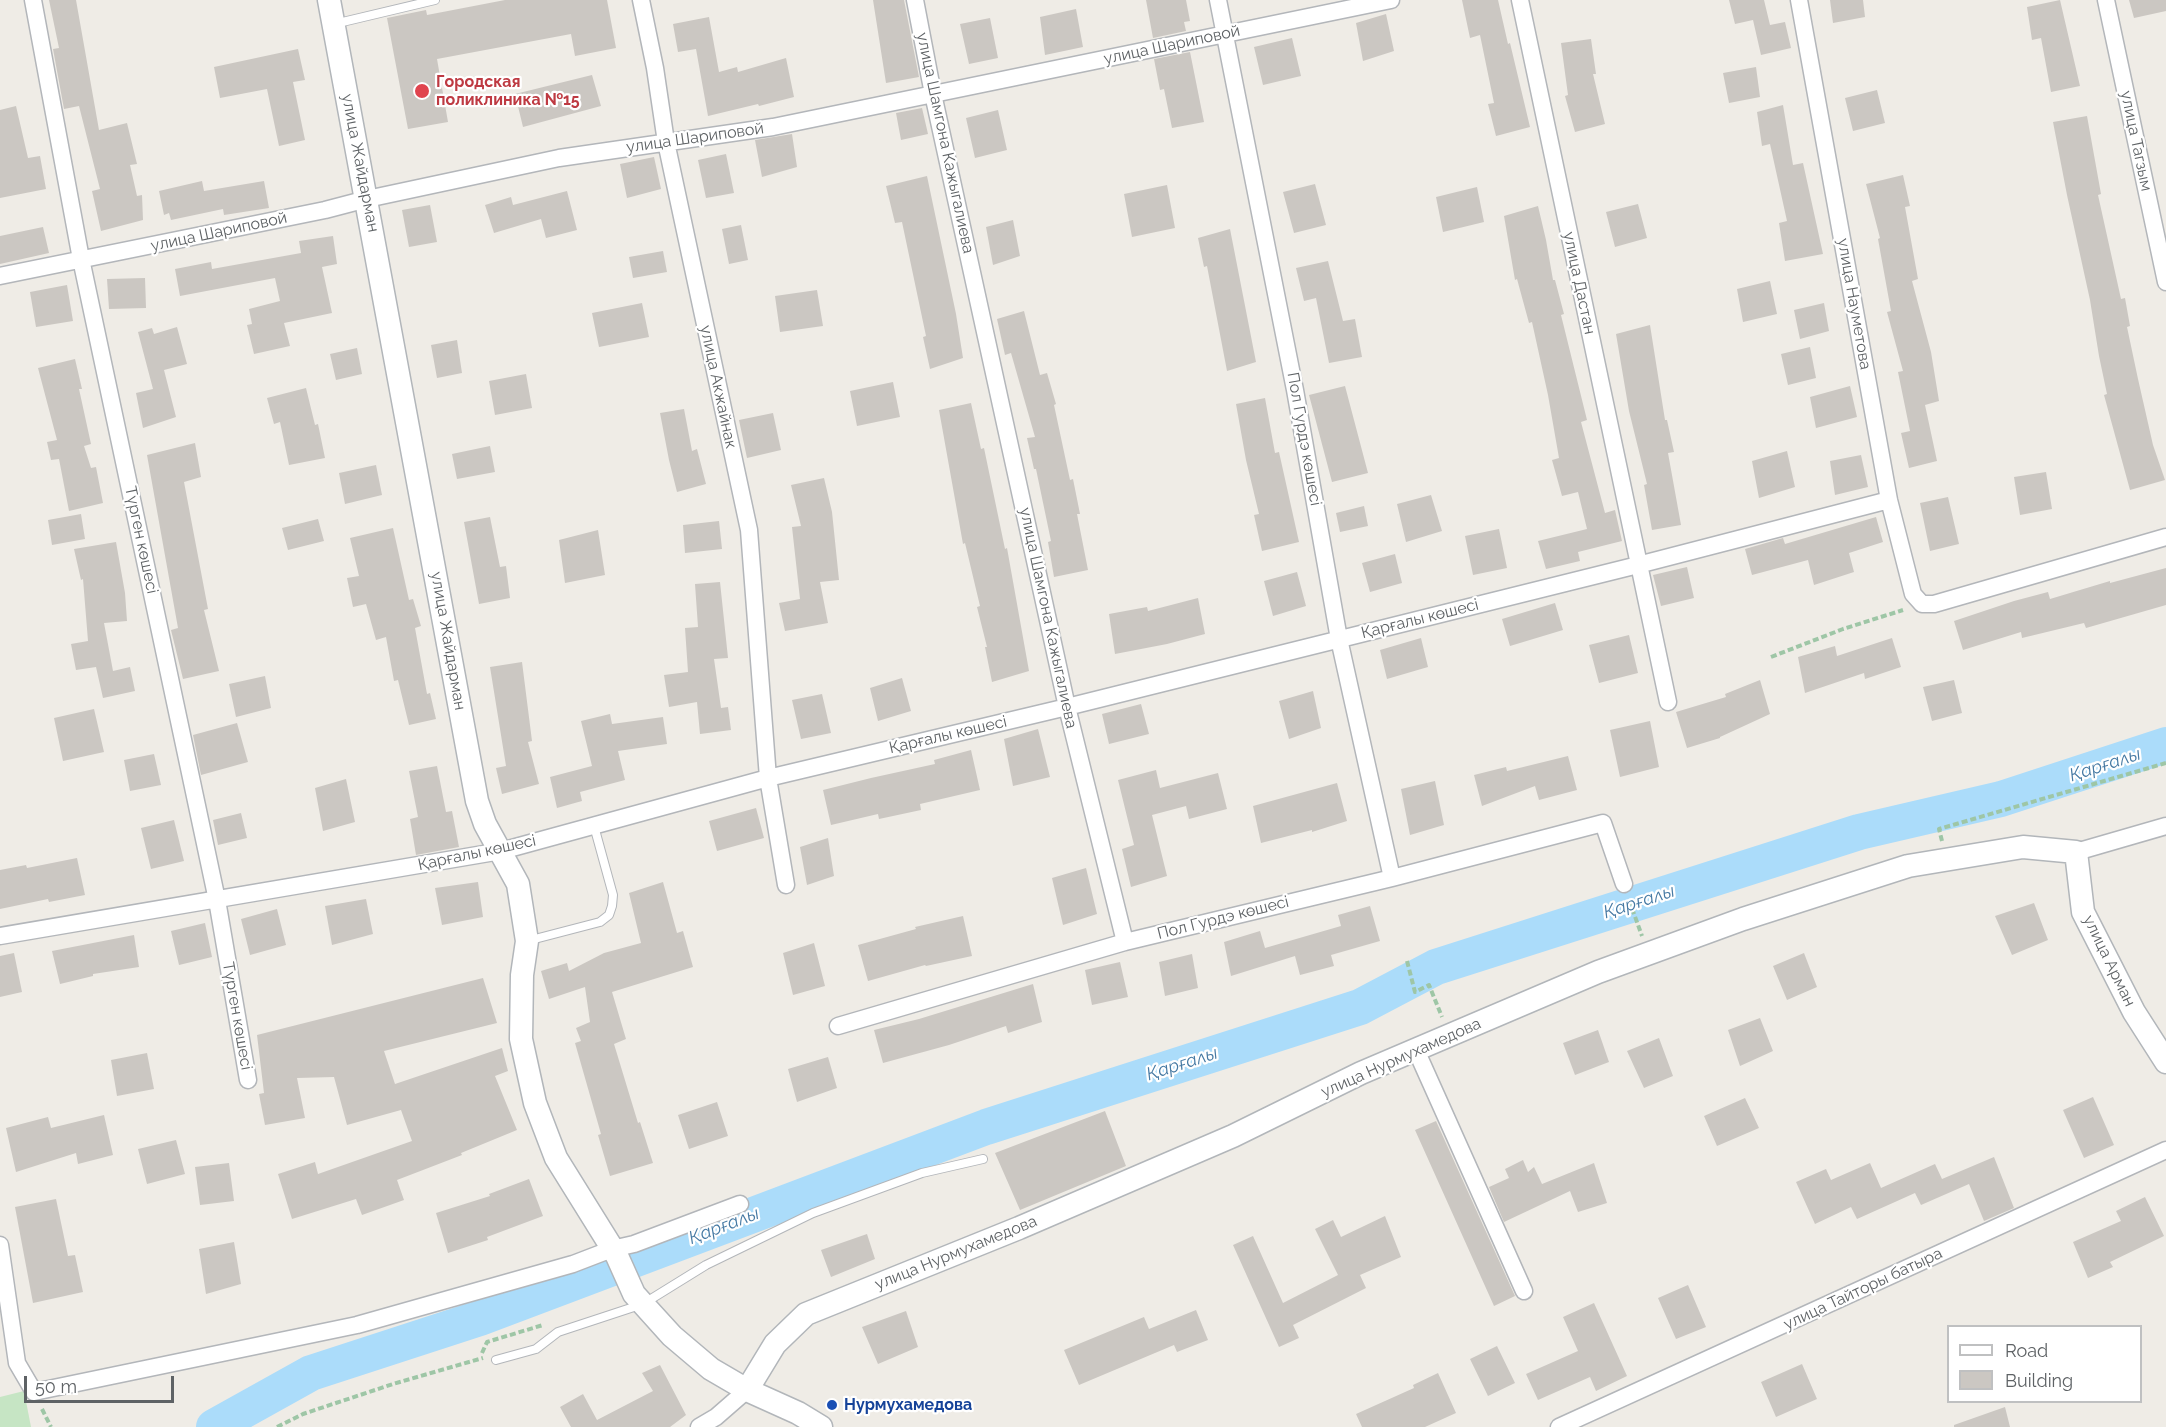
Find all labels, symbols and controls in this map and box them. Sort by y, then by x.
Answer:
street label: улица Шариповой [1102,21,1242,69]
street label: улица Шамгона Кажыгалиева [912,31,978,255]
place label: Городская поликлиника №15 [436,72,580,110]
marker: Городская поликлиника №15 [413,82,431,100]
street label: улица Тагзым [2116,89,2156,193]
street label: улица Жайдарман [337,92,383,234]
street label: улица Шариповой [625,119,765,157]
street label: улица Шариповой [149,208,289,256]
street label: улица Дастан [1559,230,1599,336]
street label: улица Науметова [1833,237,1875,371]
street label: улица Акжайнак [696,324,740,450]
street label: Пол Гурдэ көшесі [1283,371,1325,507]
street label: Түрген көшесі [120,485,162,595]
street label: улица Шамгона Кажыгалиева [1015,506,1081,730]
street label: улица Жайдарман [426,570,470,712]
street label: Қарғалы көшесі [1359,595,1481,643]
street label: Қарғалы көшесі [887,712,1009,758]
water label: Қарғалы [2067,743,2143,787]
street label: Қарғалы көшесі [416,831,538,875]
water label: Қарғалы [1601,880,1677,924]
street label: Пол Гурдэ көшесі [1155,892,1291,944]
street label: улица Арман [2079,912,2139,1010]
street label: Түрген көшесі [218,961,256,1071]
street label: улица Нурмухамедова [1318,1014,1484,1102]
water label: Қарғалы [1144,1042,1220,1086]
water label: Қарғалы [686,1203,762,1249]
street label: улица Нурмухамедова [872,1212,1040,1294]
street label: улица Тайторы батыра [1781,1244,1945,1334]
legend [1947,1325,2142,1403]
text: Road [2005,1340,2048,1361]
scale bar [27,1364,177,1402]
text: Building [2005,1370,2073,1391]
text: 50 m [35,1376,77,1397]
place label: Нурмухамедова [844,1395,972,1415]
marker: Нурмухамедова [825,1398,839,1412]

